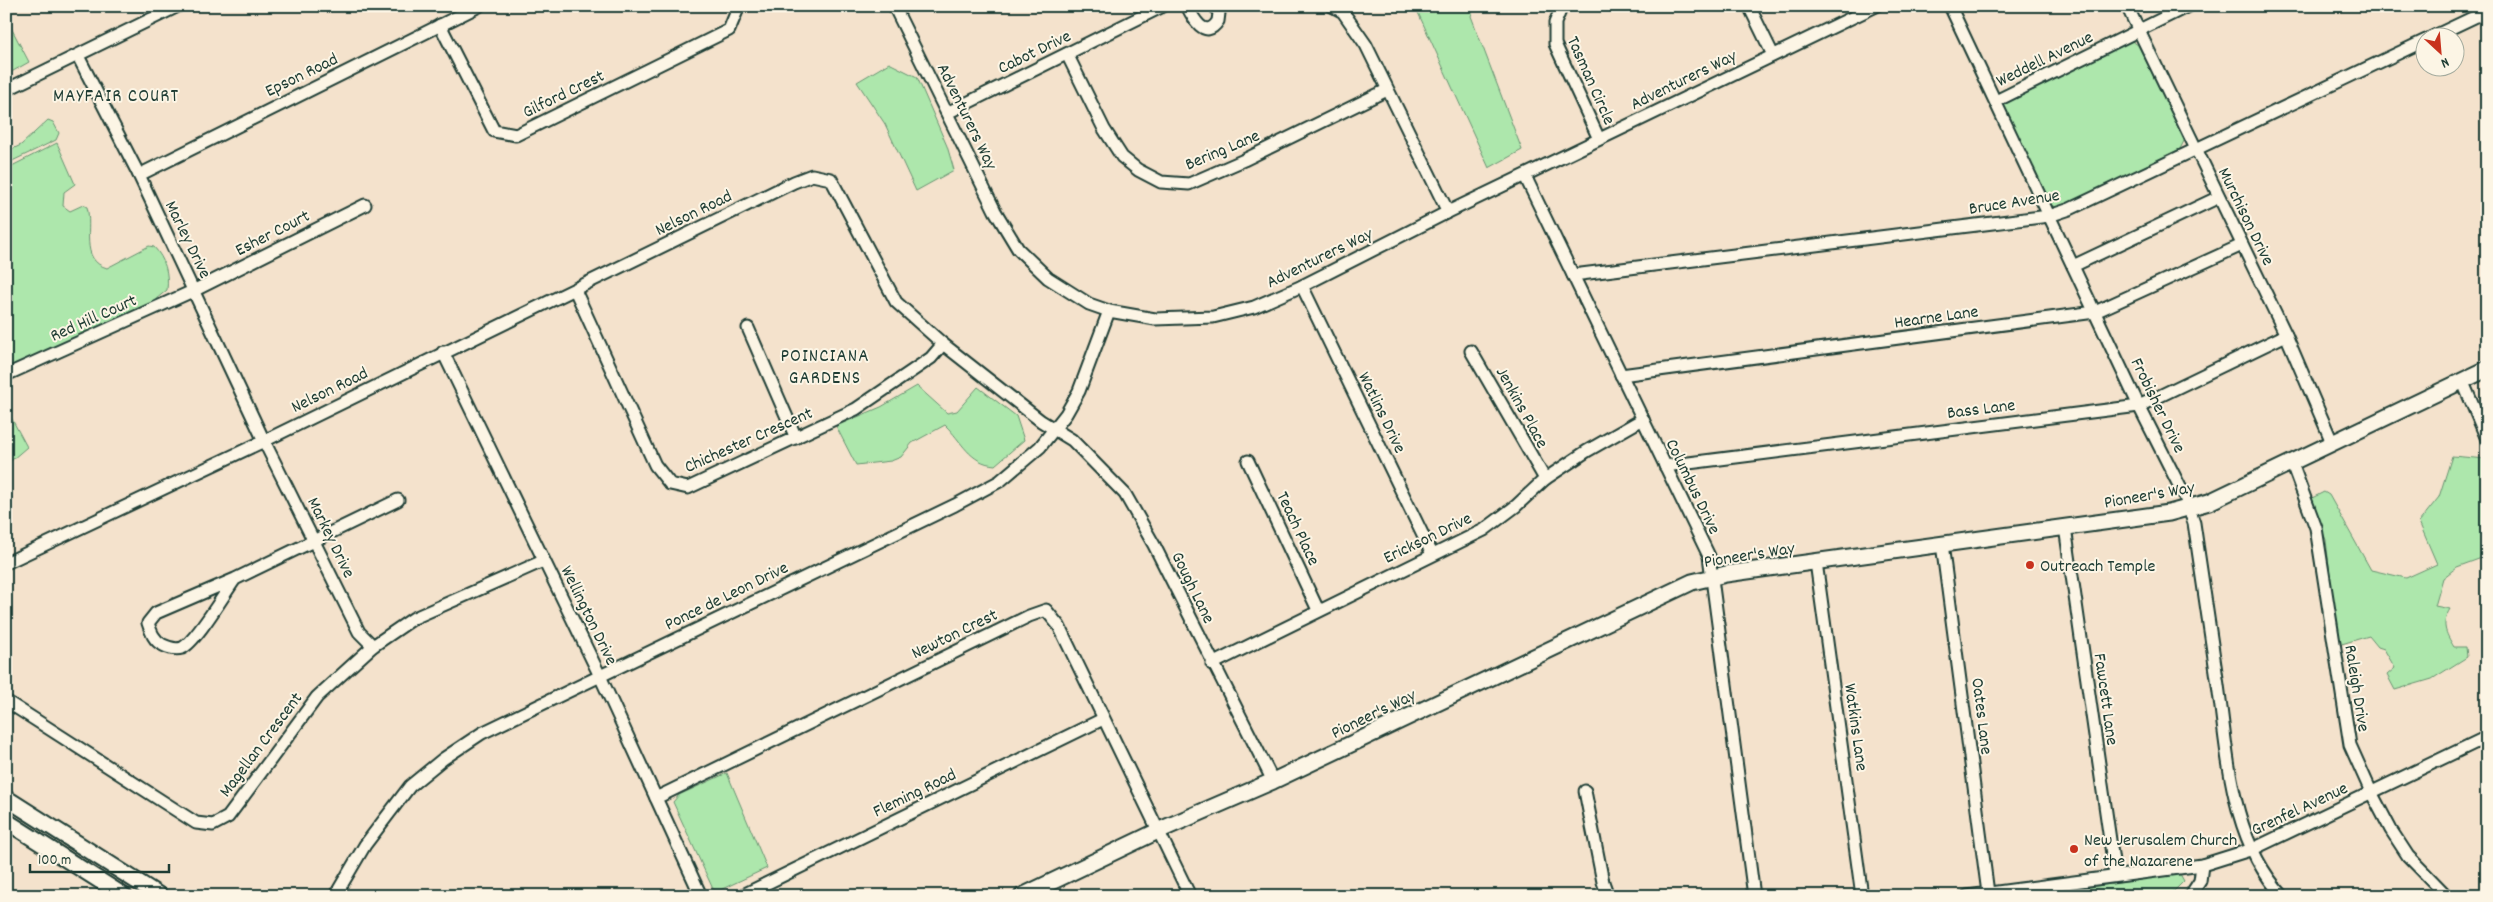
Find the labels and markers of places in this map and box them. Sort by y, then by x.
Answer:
place label: Outreach Temple [2040,555,2155,580]
marker: Outreach Temple [2024,559,2036,571]
place label: New Jerusalem Church of the Nazarene [2084,829,2237,875]
marker: New Jerusalem Church of the Nazarene [2068,843,2080,855]

